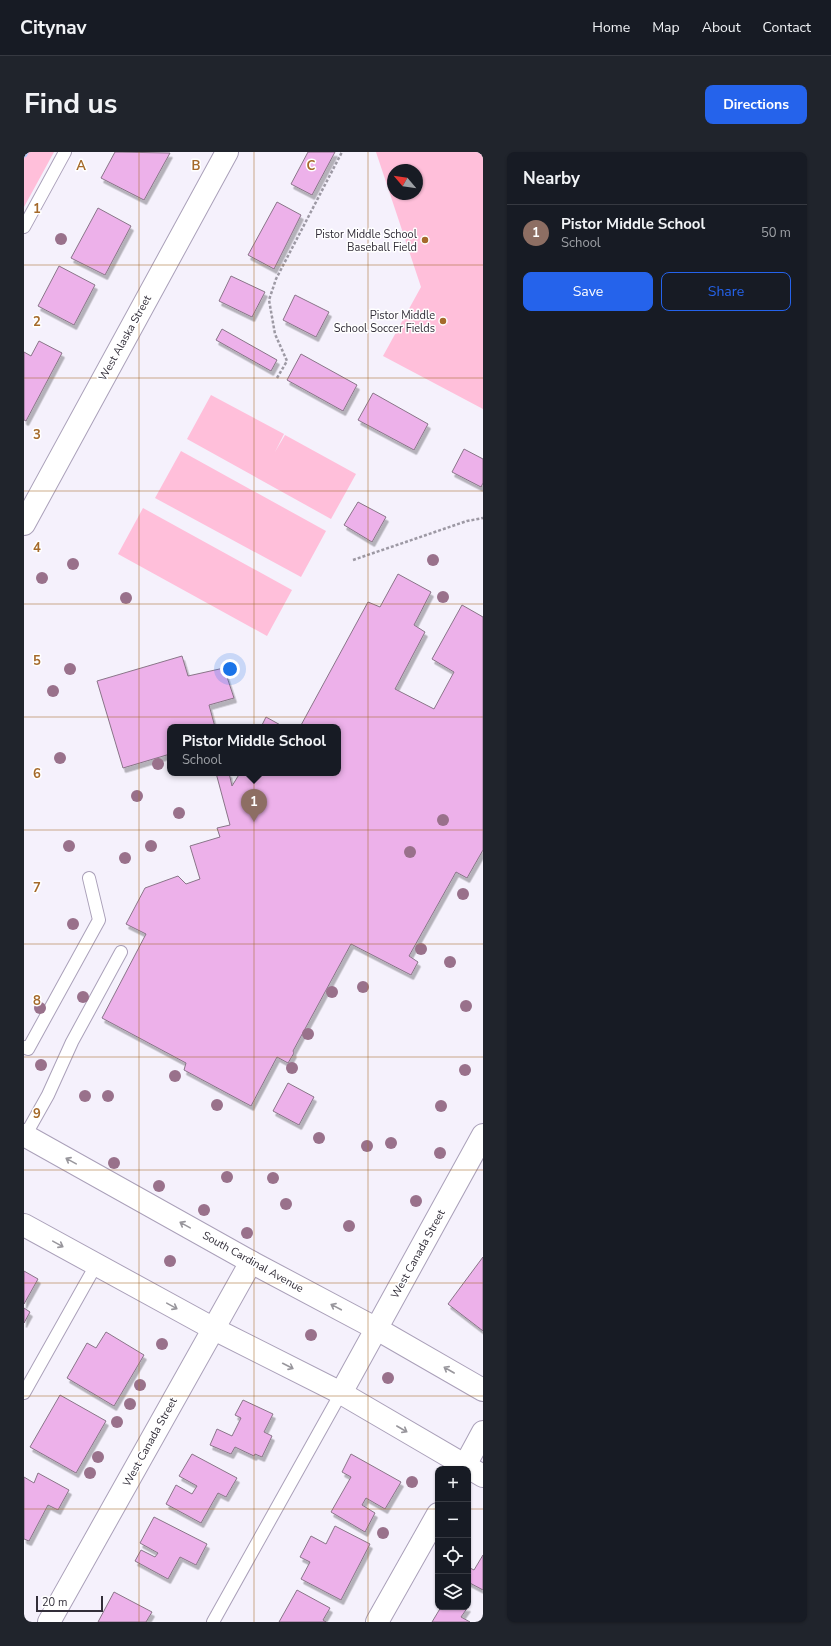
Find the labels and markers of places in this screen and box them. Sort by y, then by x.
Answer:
place label: Pistor Middle School Baseball Field [315,227,418,255]
marker: Pistor Middle School Baseball Field [420,235,430,245]
place label: Pistor Middle School Soccer Fields [334,308,435,336]
marker: Pistor Middle School Soccer Fields [438,316,448,326]
pin: 1 [241,789,267,822]

